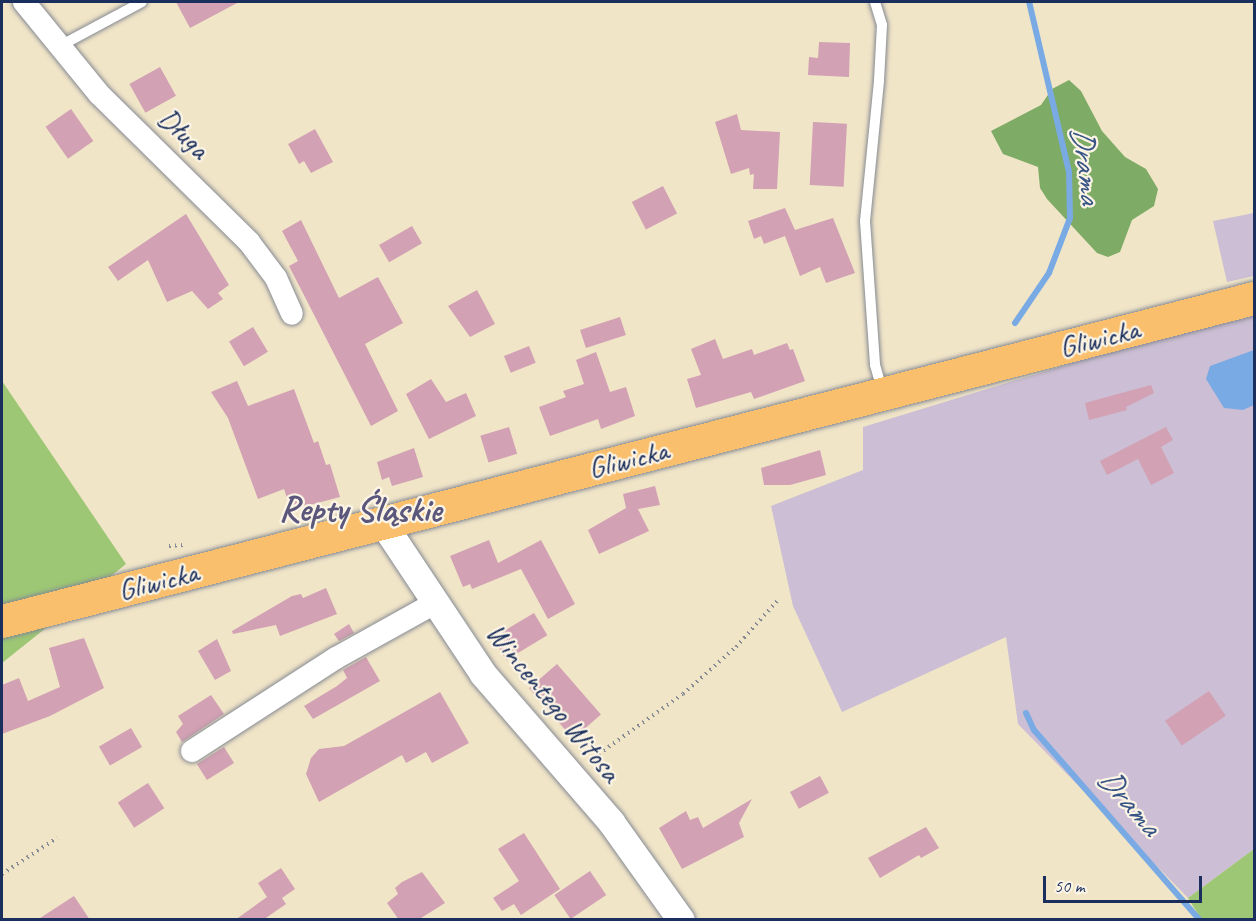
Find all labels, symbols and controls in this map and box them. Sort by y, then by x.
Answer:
street label: Długa [151,100,217,166]
water label: Drama [1062,125,1110,205]
street label: Gliwicka [1055,311,1143,365]
street label: Gliwicka [584,432,672,486]
district label: Repty Śląskie [279,488,441,532]
street label: Gliwicka [114,554,202,608]
street label: Wincentego Witosa [479,615,629,789]
water label: Drama [1089,761,1169,843]
scale bar [1046,864,1205,902]
text: 50 m [1054,875,1085,897]

